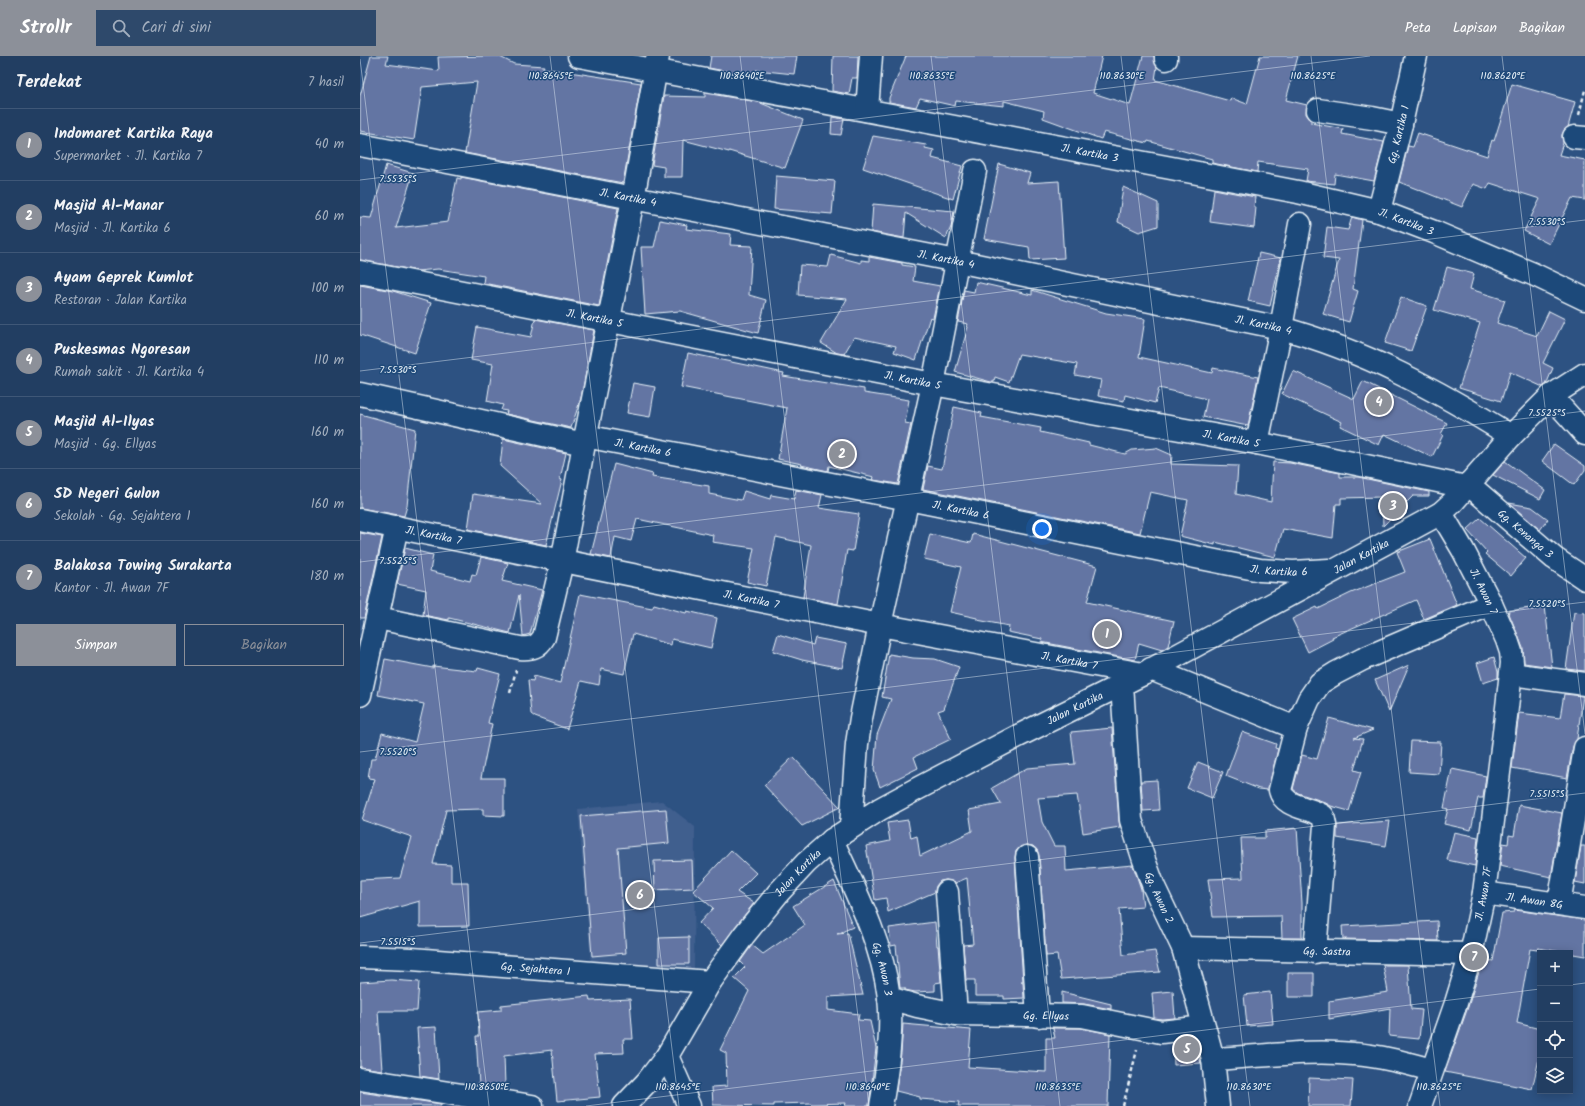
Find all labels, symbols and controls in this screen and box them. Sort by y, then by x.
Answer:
search box [96,10,376,46]
text: Strollr [20,13,72,43]
text: Cari di sini [142,16,211,40]
icon: search [110,17,132,39]
text: Peta [1405,17,1431,39]
text: Lapisan [1453,17,1497,39]
text: Bagikan [1519,17,1565,39]
text: 110.8645°E [528,68,575,84]
text: 110.8640°E [720,68,766,84]
text: 110.8635°E [909,68,956,84]
text: 110.8630°E [1099,68,1146,84]
text: 110.8625°E [1290,68,1337,84]
text: 110.8620°E [1480,68,1527,84]
text: Terdekat [16,69,82,96]
text: 7 hasil [308,72,344,93]
street label: Gg. Kartika 1 [1383,104,1415,166]
text: Indomaret Kartika Raya [54,122,213,146]
text: 1 [27,134,31,155]
text: 40 m [315,134,344,155]
street label: Jl. Kartika 3 [1060,139,1120,168]
text: Supermarket · Jl. Kartika 7 [54,146,202,167]
text: 7.5535°S [379,171,417,187]
street label: Jl. Kartika 4 [598,184,658,212]
text: Masjid Al-Manar [54,194,163,218]
street label: Jl. Kartika 3 [1375,204,1436,241]
text: 2 [25,206,33,227]
text: 60 m [315,206,344,227]
text: 7.5530°S [1528,214,1566,230]
text: Masjid · Jl. Kartika 6 [54,218,171,239]
street label: Jl. Kartika 4 [916,245,976,274]
text: Ayam Geprek Kumlot [54,266,193,290]
text: 3 [25,278,33,299]
text: 100 m [311,278,344,299]
text: Restoran · Jalan Kartika [54,290,187,311]
street label: Jl. Kartika 5 [564,304,626,333]
street label: Jl. Kartika 4 [1233,311,1294,341]
text: Puskesmas Ngoresan [54,338,190,362]
text: 4 [25,350,33,371]
text: 110 m [314,350,344,371]
text: Rumah sakit · Jl. Kartika 4 [54,362,204,383]
text: 7.5530°S [379,362,417,378]
street label: Jl. Kartika 5 [882,367,943,395]
pin: 4 [1366,387,1392,417]
text: 7.5525°S [1528,405,1566,421]
text: Masjid Al-Ilyas [54,410,154,434]
text: 5 [26,422,32,443]
text: 160 m [311,422,344,443]
street label: Jl. Kartika 5 [1201,425,1262,454]
text: Masjid · Gg. Ellyas [54,434,156,455]
street label: Jl. Kartika 6 [613,434,673,463]
pin: 2 [829,439,855,469]
text: SD Negeri Gulon [54,482,160,506]
pin: 3 [1380,491,1406,521]
text: 6 [25,494,33,515]
text: 160 m [311,494,344,515]
street label: Jl. Kartika 6 [930,496,991,525]
street label: Gg. Kenanga 3 [1493,505,1557,563]
text: Sekolah · Gg. Sejahtera 1 [54,506,191,527]
your location [1032,519,1052,539]
street label: Jl. Kartika 7 [404,521,464,550]
street label: Jalan Kartika [1330,535,1393,580]
text: 7.5525°S [379,553,417,569]
text: Balakosa Towing Surakarta [54,554,232,578]
street label: Jl. Kartika 6 [1248,560,1308,582]
street label: Jl. Awan 7 [1464,565,1502,618]
text: 7 [26,566,32,587]
text: 180 m [310,566,344,587]
text: Kantor · Jl. Awan 7F [54,578,169,599]
street label: Jl. Kartika 7 [721,585,782,615]
text: 7.5520°S [1528,596,1566,612]
pin: 1 [1094,619,1120,649]
button: Simpan [16,624,176,666]
button: Bagikan [184,624,344,666]
street label: Jl. Kartika 7 [1039,647,1100,675]
street label: Jalan Kartika [1044,687,1107,730]
text: 7.5520°S [379,744,417,760]
text: 7.5515°S [1530,786,1565,802]
street label: Jalan Kartika [771,845,826,901]
street label: Jl. Awan 7F [1470,864,1497,923]
street label: Gg. Awan 2 [1139,870,1178,927]
pin: 6 [627,880,653,910]
street label: Jl. Awan 8G [1504,888,1564,915]
text: 7.5515°S [381,934,416,950]
street label: Gg. Awan 3 [867,940,897,997]
pin: 7 [1461,942,1487,972]
street label: Gg. Sastra [1303,943,1351,961]
map controls [1537,950,1573,1094]
button: + [1537,950,1573,986]
street label: Gg. Sejahtera 1 [500,958,571,981]
button: − [1537,986,1573,1022]
street label: Gg. Ellyas [1023,1007,1069,1026]
button: locate [1537,1022,1573,1058]
pin: 5 [1174,1034,1200,1064]
button: layers [1537,1058,1573,1094]
text: 110.8650°E [465,1079,511,1095]
text: 110.8645°E [655,1079,702,1095]
text: 110.8640°E [846,1079,892,1095]
text: 110.8635°E [1035,1079,1082,1095]
text: 110.8630°E [1226,1079,1273,1095]
text: 110.8625°E [1416,1079,1463,1095]

